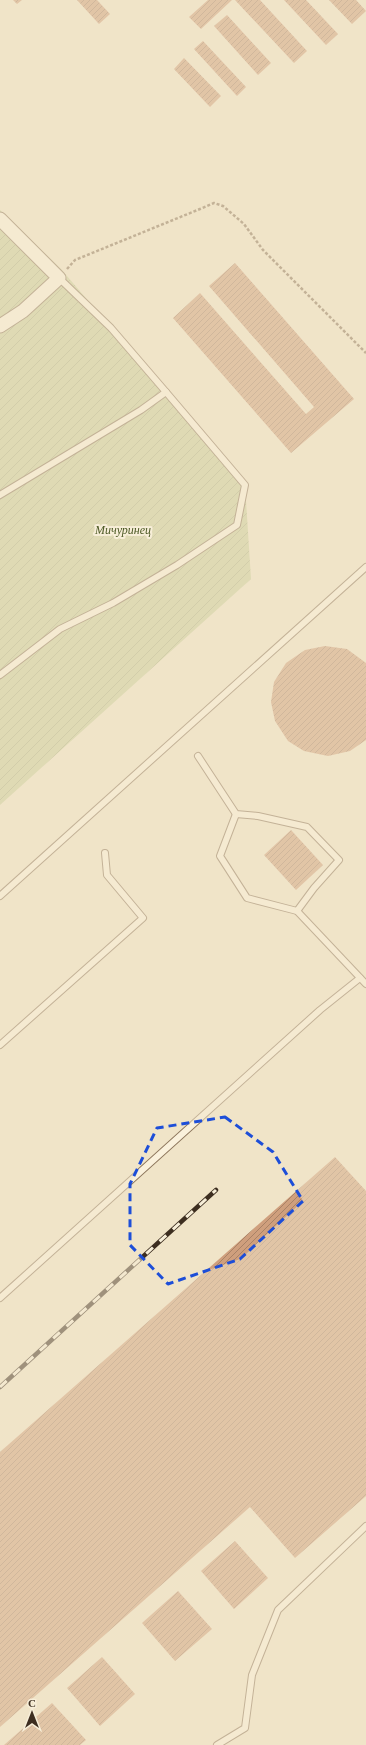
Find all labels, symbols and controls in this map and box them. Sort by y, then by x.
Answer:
park label: Мичуринец [94,523,151,537]
north arrow [12,1693,52,1733]
text: С [28,1697,36,1709]

